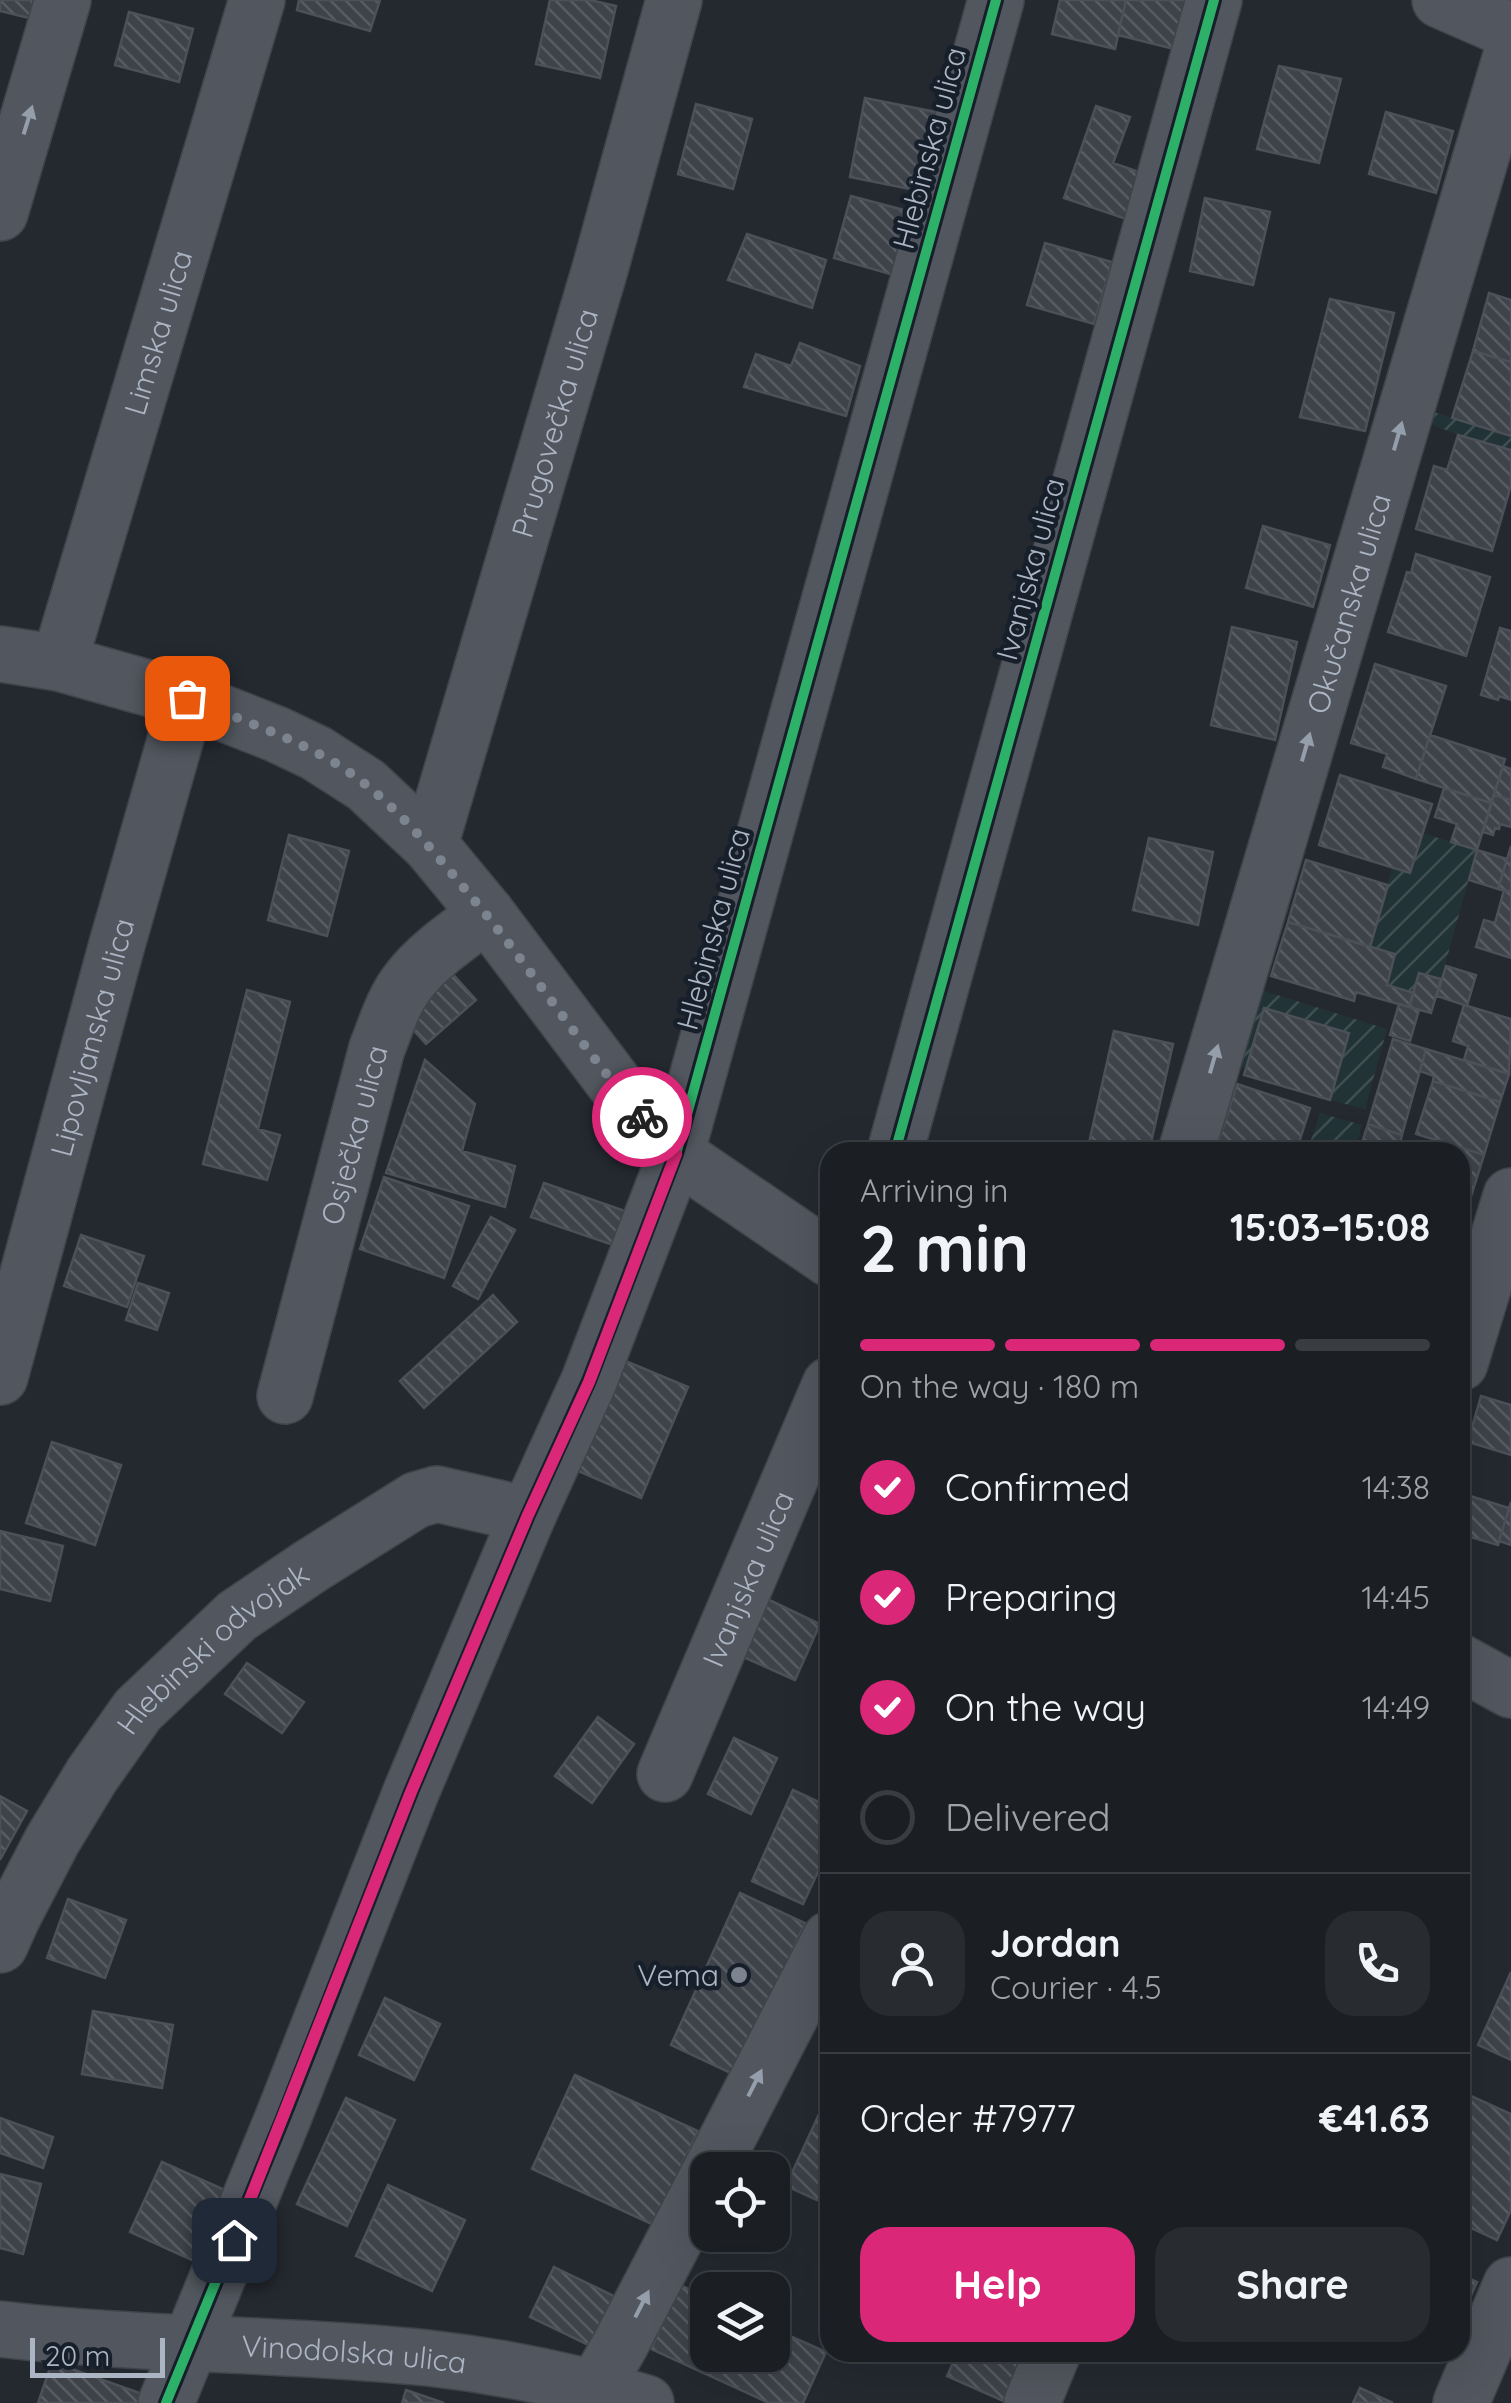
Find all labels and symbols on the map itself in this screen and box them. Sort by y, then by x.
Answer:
street label: Hlebinska ulica [884,43,974,253]
one-way arrow [21,104,36,134]
street label: Limska ulica [115,245,200,419]
street label: Prugovečka ulica [503,304,606,542]
one-way arrow [1391,420,1406,450]
street label: Ivanjska ulica [987,474,1073,664]
street label: Okučanska ulica [1298,489,1399,718]
pin [145,656,230,741]
one-way arrow [1299,732,1314,762]
street label: Hlebinska ulica [668,824,758,1034]
street label: Lipovljanska ulica [42,914,143,1160]
street label: Osječka ulica [312,1041,396,1229]
one-way arrow [1207,1043,1222,1074]
courier [592,1067,692,1167]
street label: Ivanjska ulica [694,1485,802,1673]
street label: Hlebinski odvojak [108,1554,316,1742]
place label: Vema [637,1956,719,1994]
marker: Vema [728,1964,750,1986]
one-way arrow [746,2069,763,2098]
pin [192,2198,277,2283]
one-way arrow [633,2289,650,2318]
street label: Vinodolska ulica [241,2327,469,2382]
scale bar [30,2333,165,2378]

